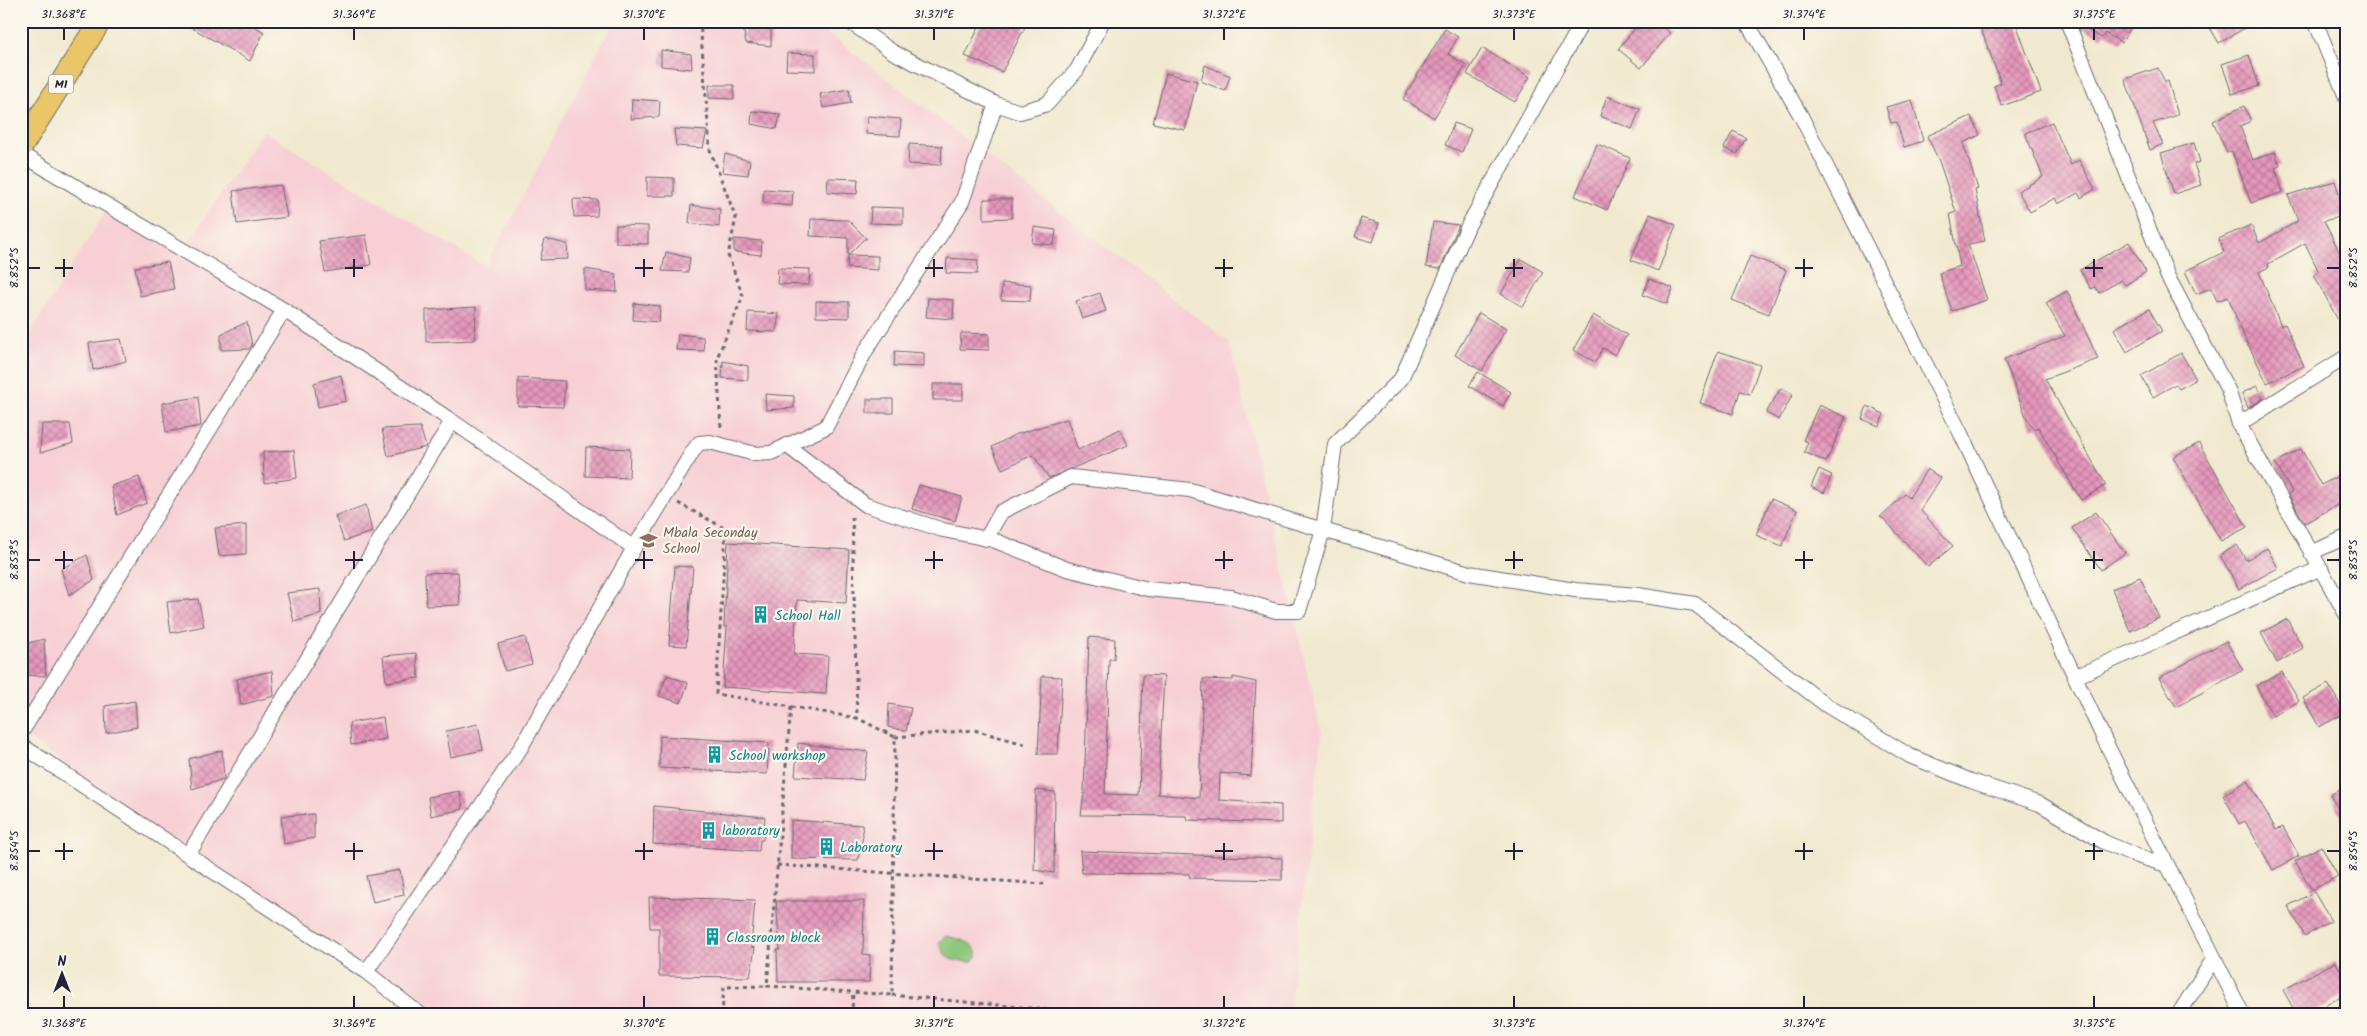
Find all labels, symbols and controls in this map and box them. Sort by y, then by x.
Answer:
text: 31.368°E [41,5,88,24]
text: 31.369°E [332,5,377,24]
text: 31.370°E [623,5,666,24]
text: 31.371°E [914,5,955,24]
text: 31.372°E [1202,5,1247,24]
text: 31.373°E [1492,5,1537,24]
text: 31.374°E [1782,5,1827,24]
text: 31.375°E [2072,5,2117,24]
road number: M1 [48,74,74,94]
text: 8.852°S [5,247,24,289]
text: 8.852°S [2344,247,2363,289]
place label: Mbala Seconday School [663,522,758,560]
school or university icon: Mbala Seconday School [639,530,659,550]
text: 8.853°S [5,539,24,581]
text: 8.853°S [2344,539,2363,581]
building icon: School Hall [751,605,771,625]
place label: School Hall [775,605,841,627]
building icon: School workshop [705,745,725,765]
place label: School workshop [729,745,826,767]
building icon: laboratory [698,820,718,840]
place label: laboratory [722,820,780,842]
text: 8.854°S [5,830,24,871]
text: 8.854°S [2344,830,2363,871]
building icon: Laboratory [816,837,836,857]
place label: Laboratory [840,837,902,859]
building icon: Classroom block [702,927,722,947]
place label: Classroom block [726,927,821,949]
north arrow [38,948,88,998]
text: N [58,951,67,973]
text: 31.368°E [41,1014,88,1033]
text: 31.369°E [332,1014,377,1033]
text: 31.370°E [623,1014,666,1033]
text: 31.371°E [914,1014,955,1033]
text: 31.372°E [1202,1014,1247,1033]
text: 31.373°E [1492,1014,1537,1033]
text: 31.374°E [1782,1014,1827,1033]
text: 31.375°E [2072,1014,2117,1033]

